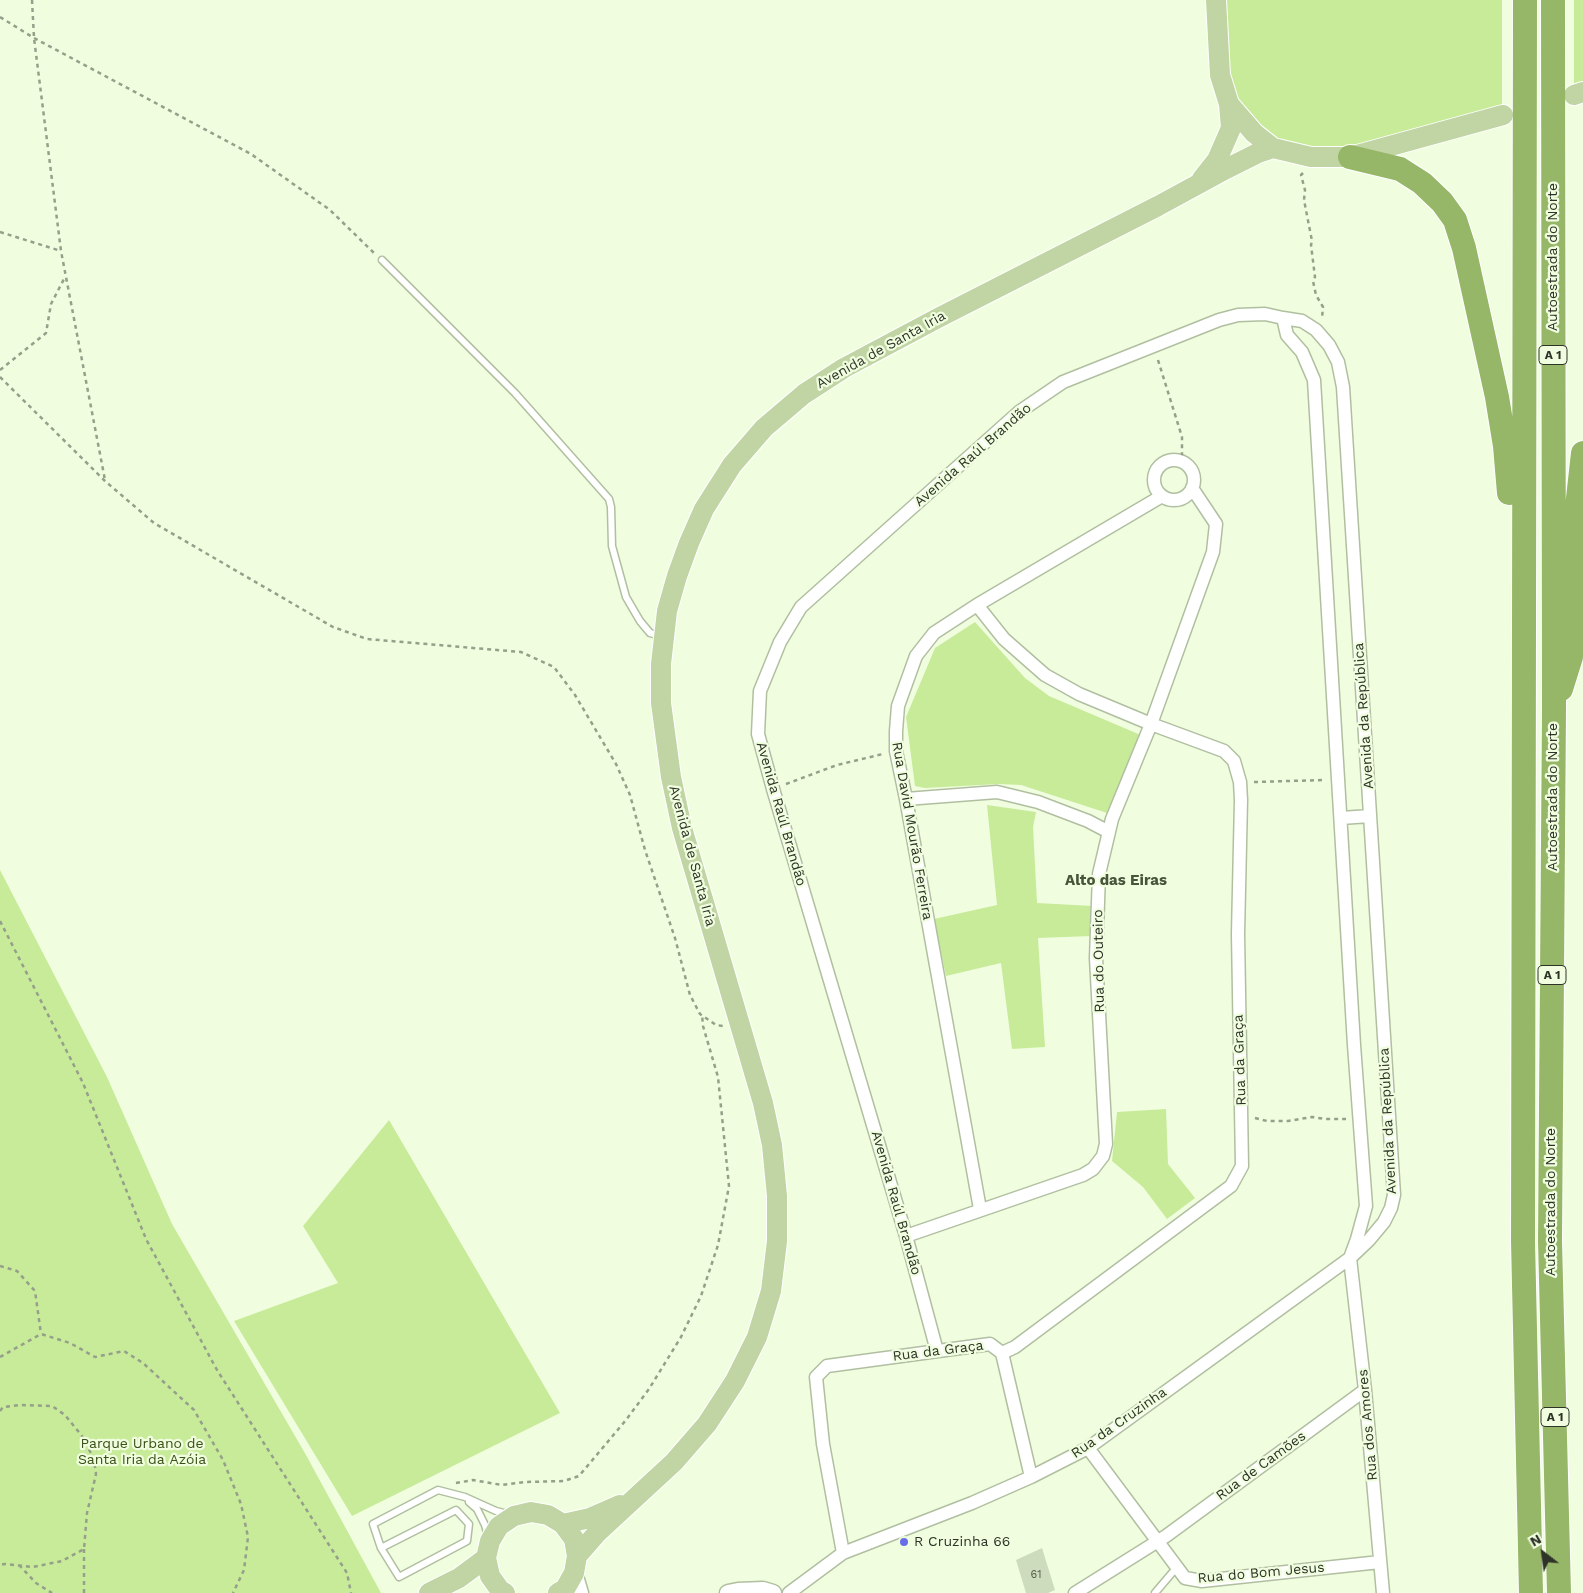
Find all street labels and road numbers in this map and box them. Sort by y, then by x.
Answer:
street label: Autoestrada do Norte [1545,183,1561,331]
street label: Avenida de Santa Iria [814,308,948,392]
road number: A 1 [1539,346,1567,364]
street label: Avenida Raúl Brandão [911,400,1035,510]
street label: Avenida da República [1351,642,1377,790]
street label: Autoestrada do Norte [1545,723,1561,871]
street label: Avenida Raúl Brandão [752,740,810,888]
street label: Rua David Mourão Ferreira [888,741,936,921]
street label: Avenida de Santa Iria [665,784,719,928]
street label: Rua do Outeiro [1090,909,1108,1013]
road number: A 1 [1538,966,1566,984]
street label: Rua da Graça [1230,1014,1250,1106]
street label: Avenida da República [1376,1047,1400,1195]
street label: Autoestrada do Norte [1543,1128,1559,1276]
street label: Avenida Raúl Brandão [867,1129,925,1277]
street label: Rua da Graça [892,1337,984,1365]
street label: Rua dos Amores [1355,1369,1381,1481]
street label: Rua da Cruzinha [1068,1384,1170,1462]
road number: A 1 [1541,1408,1569,1426]
street label: Rua de Camões [1213,1428,1309,1504]
street label: Rua do Bom Jesus [1197,1559,1325,1587]

